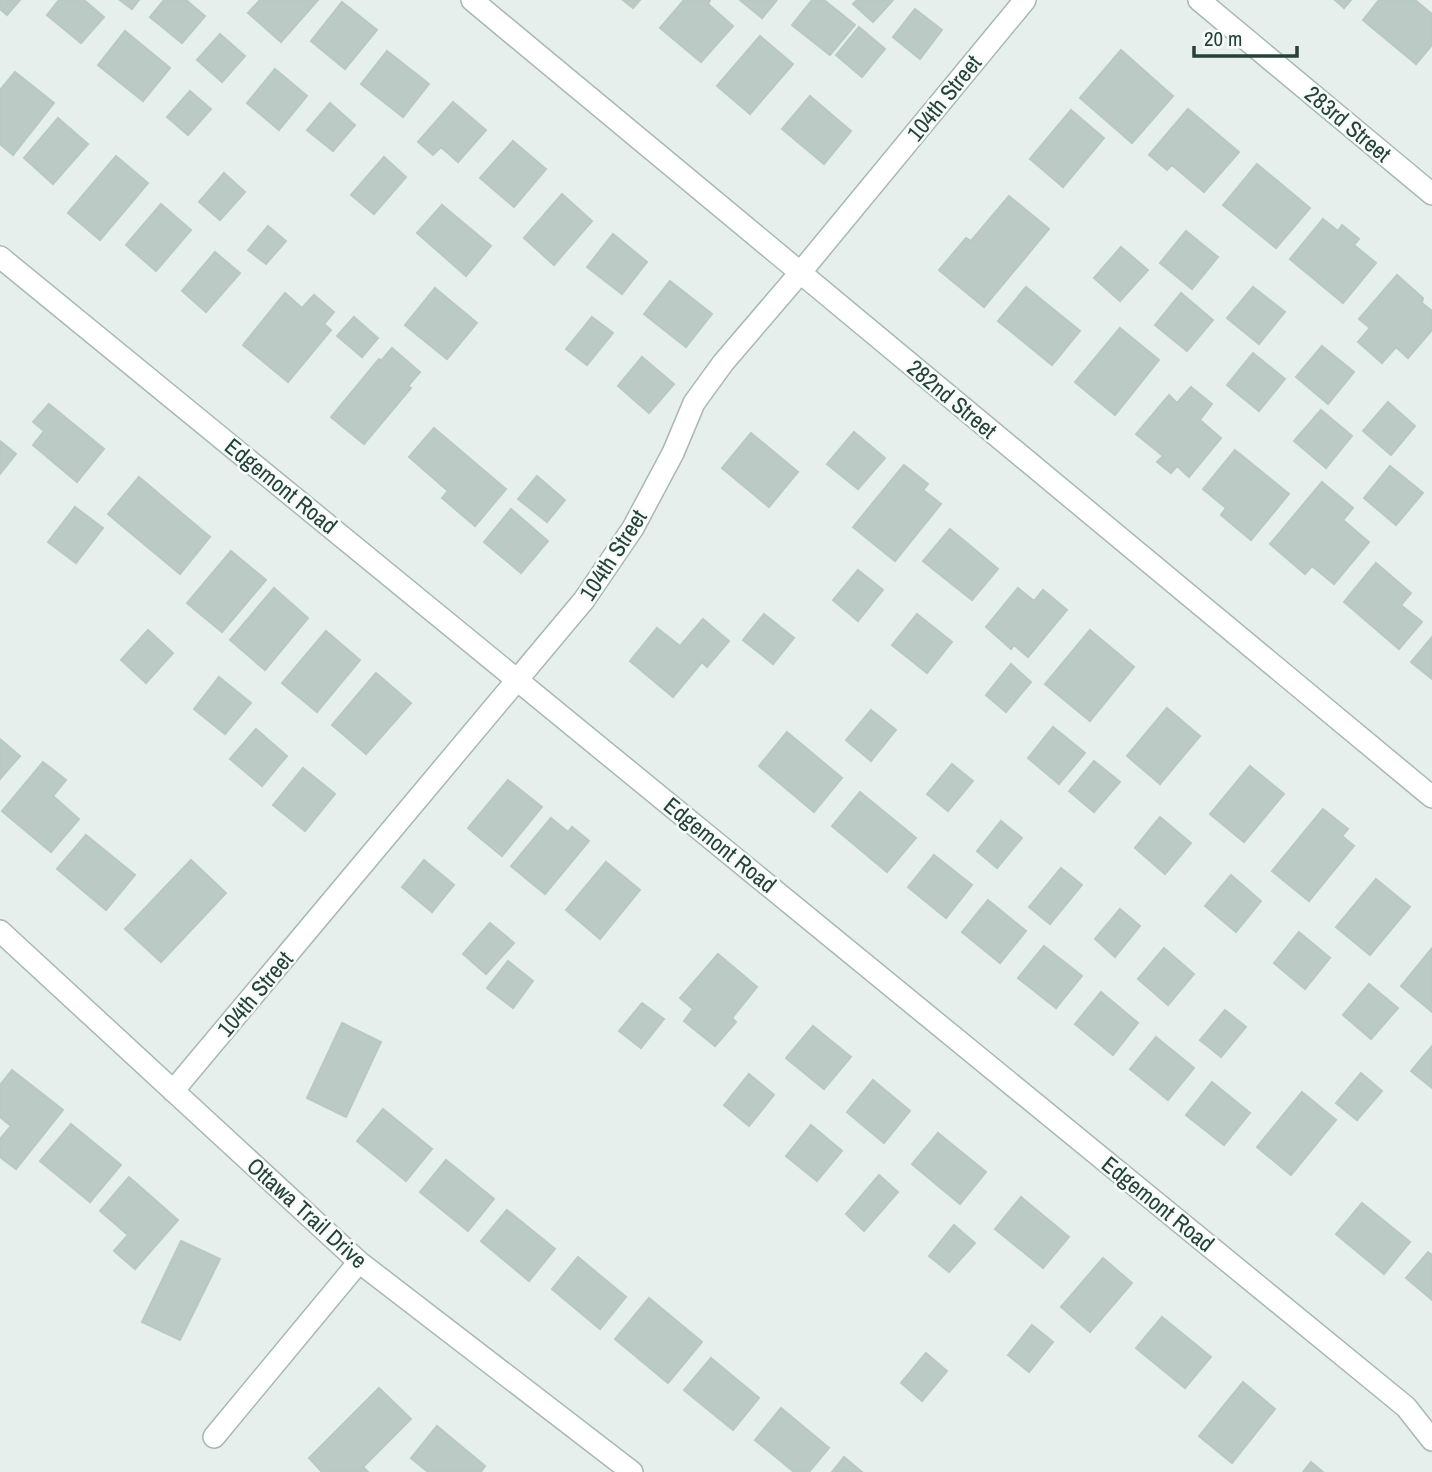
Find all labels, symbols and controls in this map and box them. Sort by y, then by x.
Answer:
scale bar [1194,14,1297,58]
text: 20 m [1204,24,1242,53]
street label: 104th Street [899,48,988,147]
street label: 283rd Street [1299,78,1398,169]
street label: 282nd Street [901,352,1004,445]
street label: Edgemont Road [219,431,344,541]
street label: 104th Street [572,503,654,606]
street label: Edgemont Road [658,790,783,900]
street label: 104th Street [210,944,300,1043]
street label: Edgemont Road [1096,1149,1221,1259]
street label: Ottawa Trail Drive [240,1150,374,1275]

